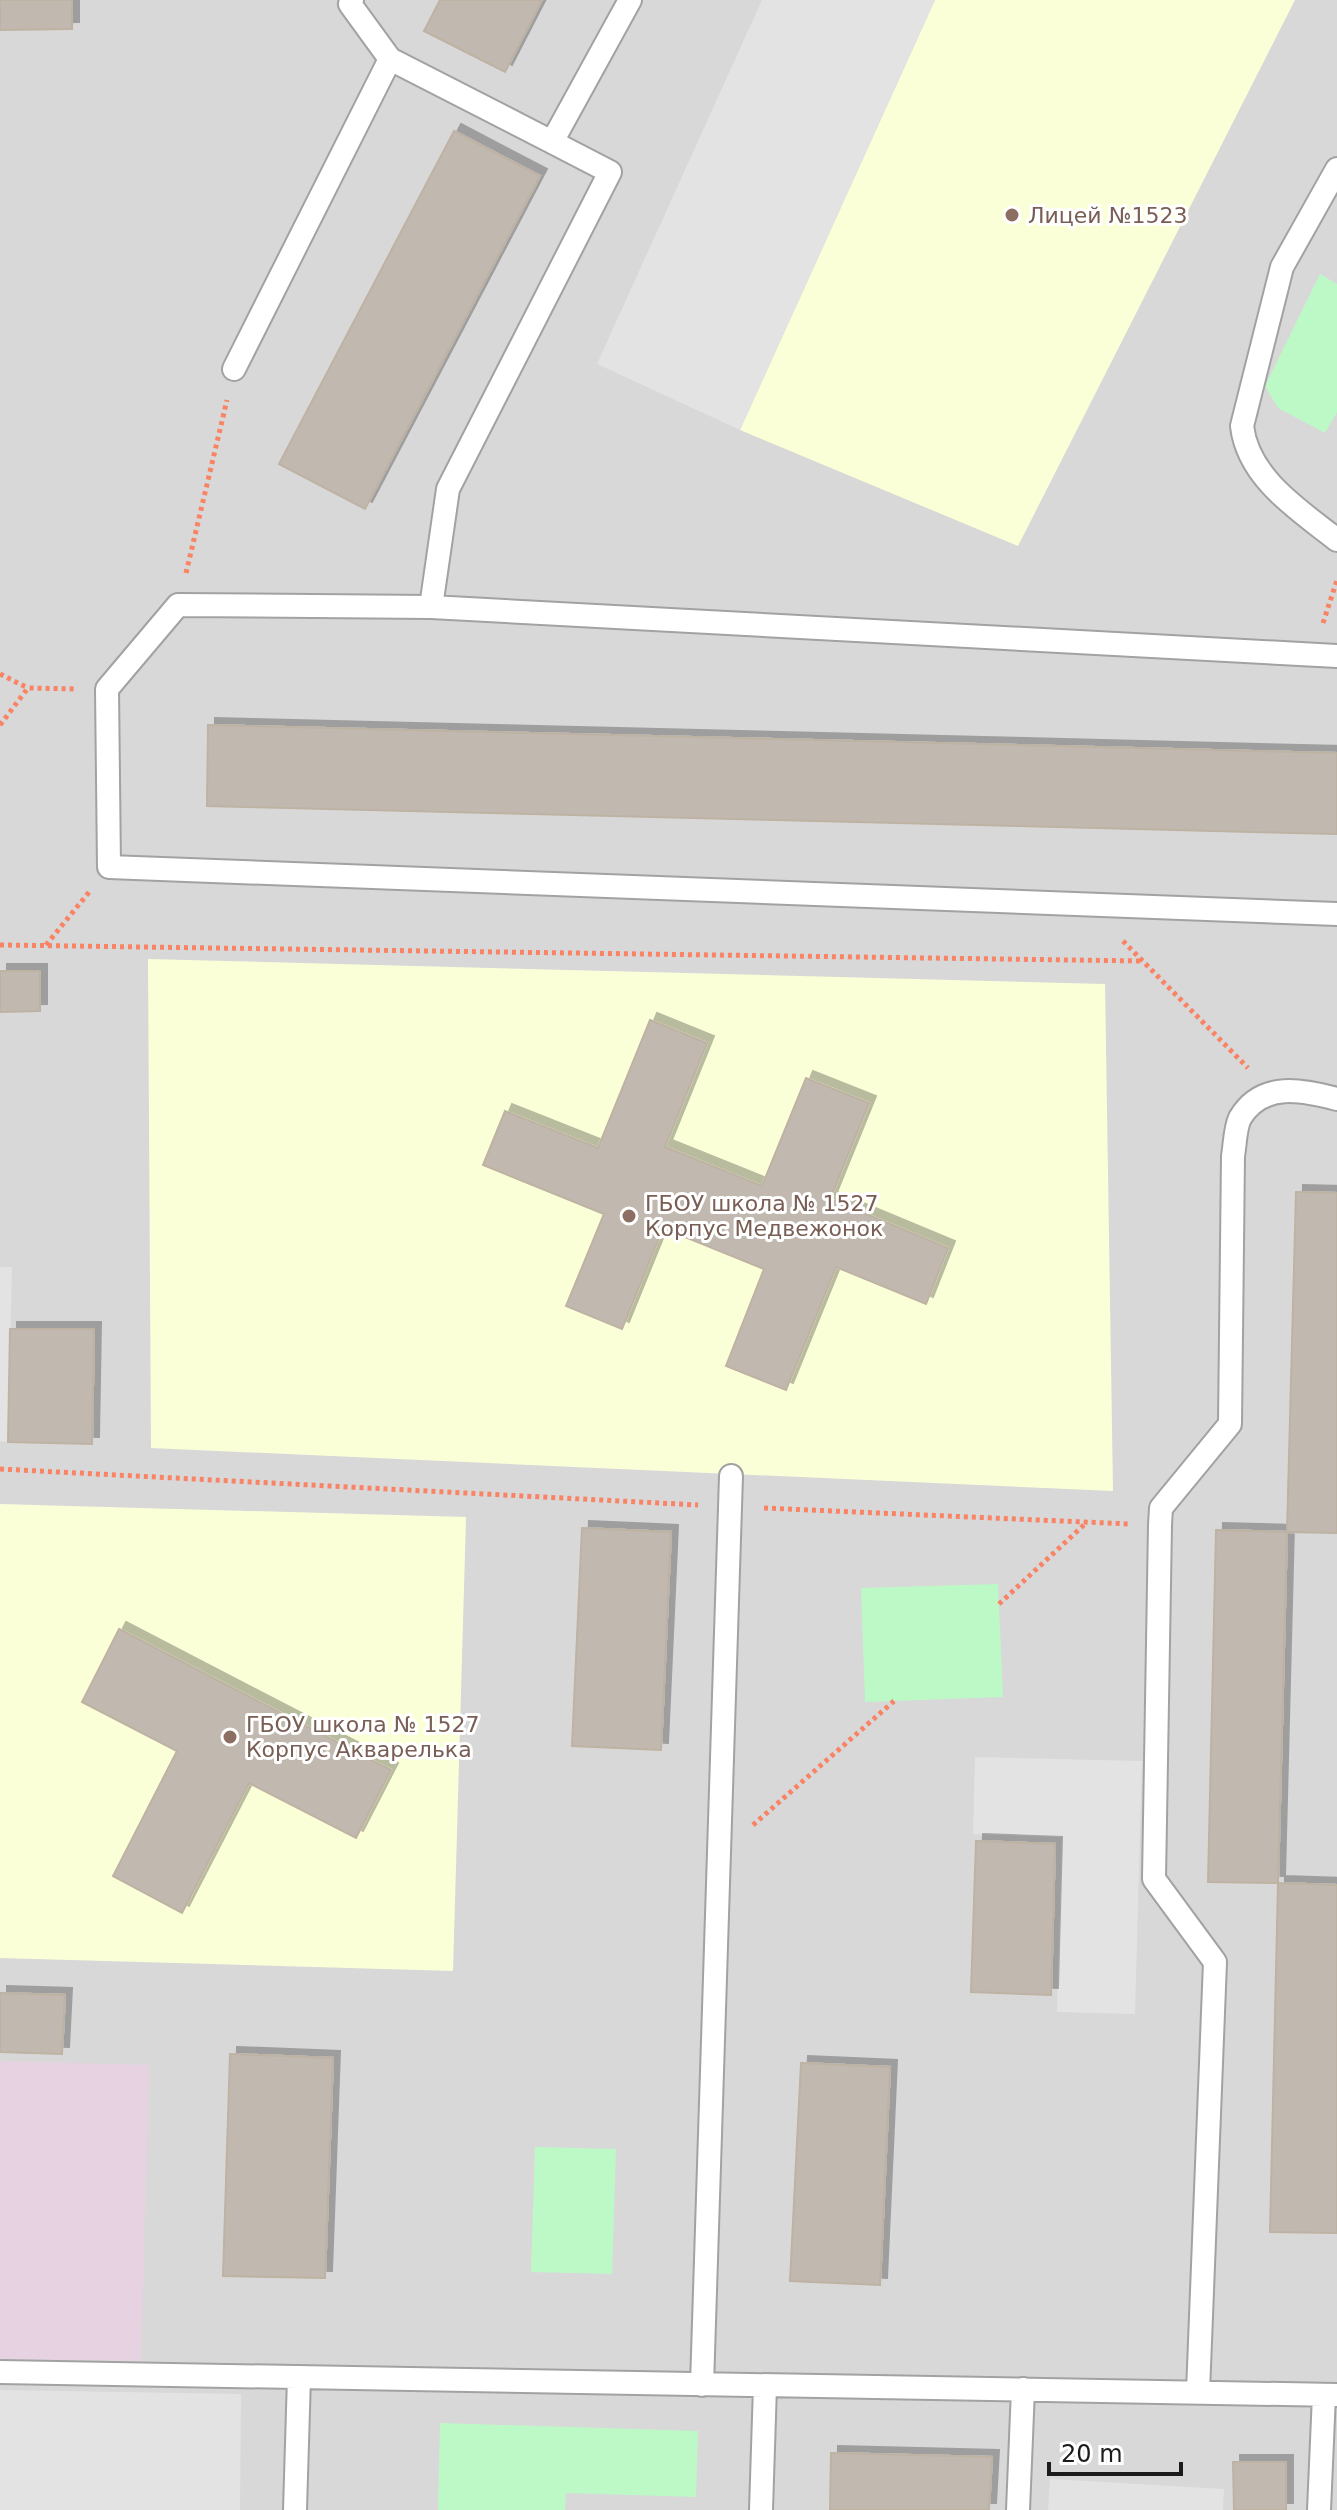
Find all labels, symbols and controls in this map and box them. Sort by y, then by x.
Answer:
place label: Лицей №1523 [1028,203,1188,228]
marker: Лицей №1523 [1003,206,1021,224]
place label: ГБОУ школа № 1527 Корпус Медвежонок [645,1191,883,1241]
marker: ГБОУ школа № 1527 Корпус Медвежонок [620,1207,638,1225]
place label: ГБОУ школа № 1527 Корпус Акварелька [246,1712,480,1762]
marker: ГБОУ школа № 1527 Корпус Акварелька [221,1728,239,1746]
scale bar [1049,2426,1181,2476]
text: 20 m [1061,2440,1123,2468]

